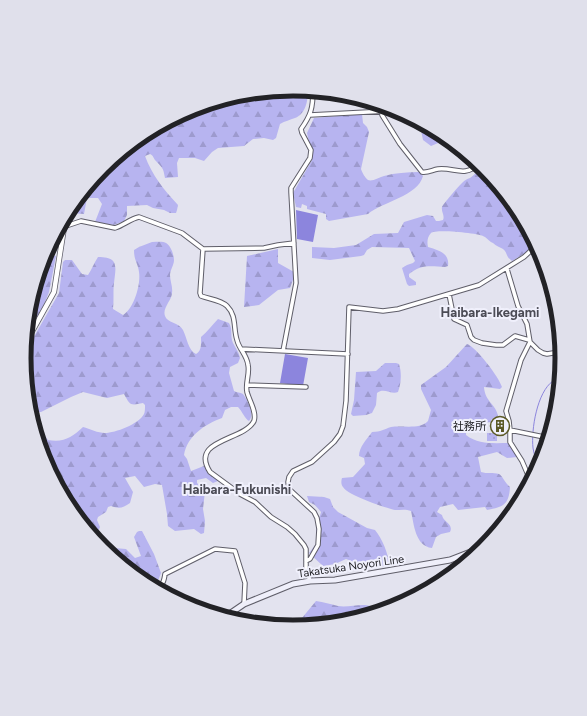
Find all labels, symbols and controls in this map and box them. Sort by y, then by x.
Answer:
district label: Haibara-Ikegami [440,305,540,320]
building icon: 社務所 [489,415,511,437]
place label: 社務所 [453,420,487,433]
district label: Haibara-Fukunishi [183,482,291,497]
street label: Takatsuka Noyori Line [297,553,405,580]

